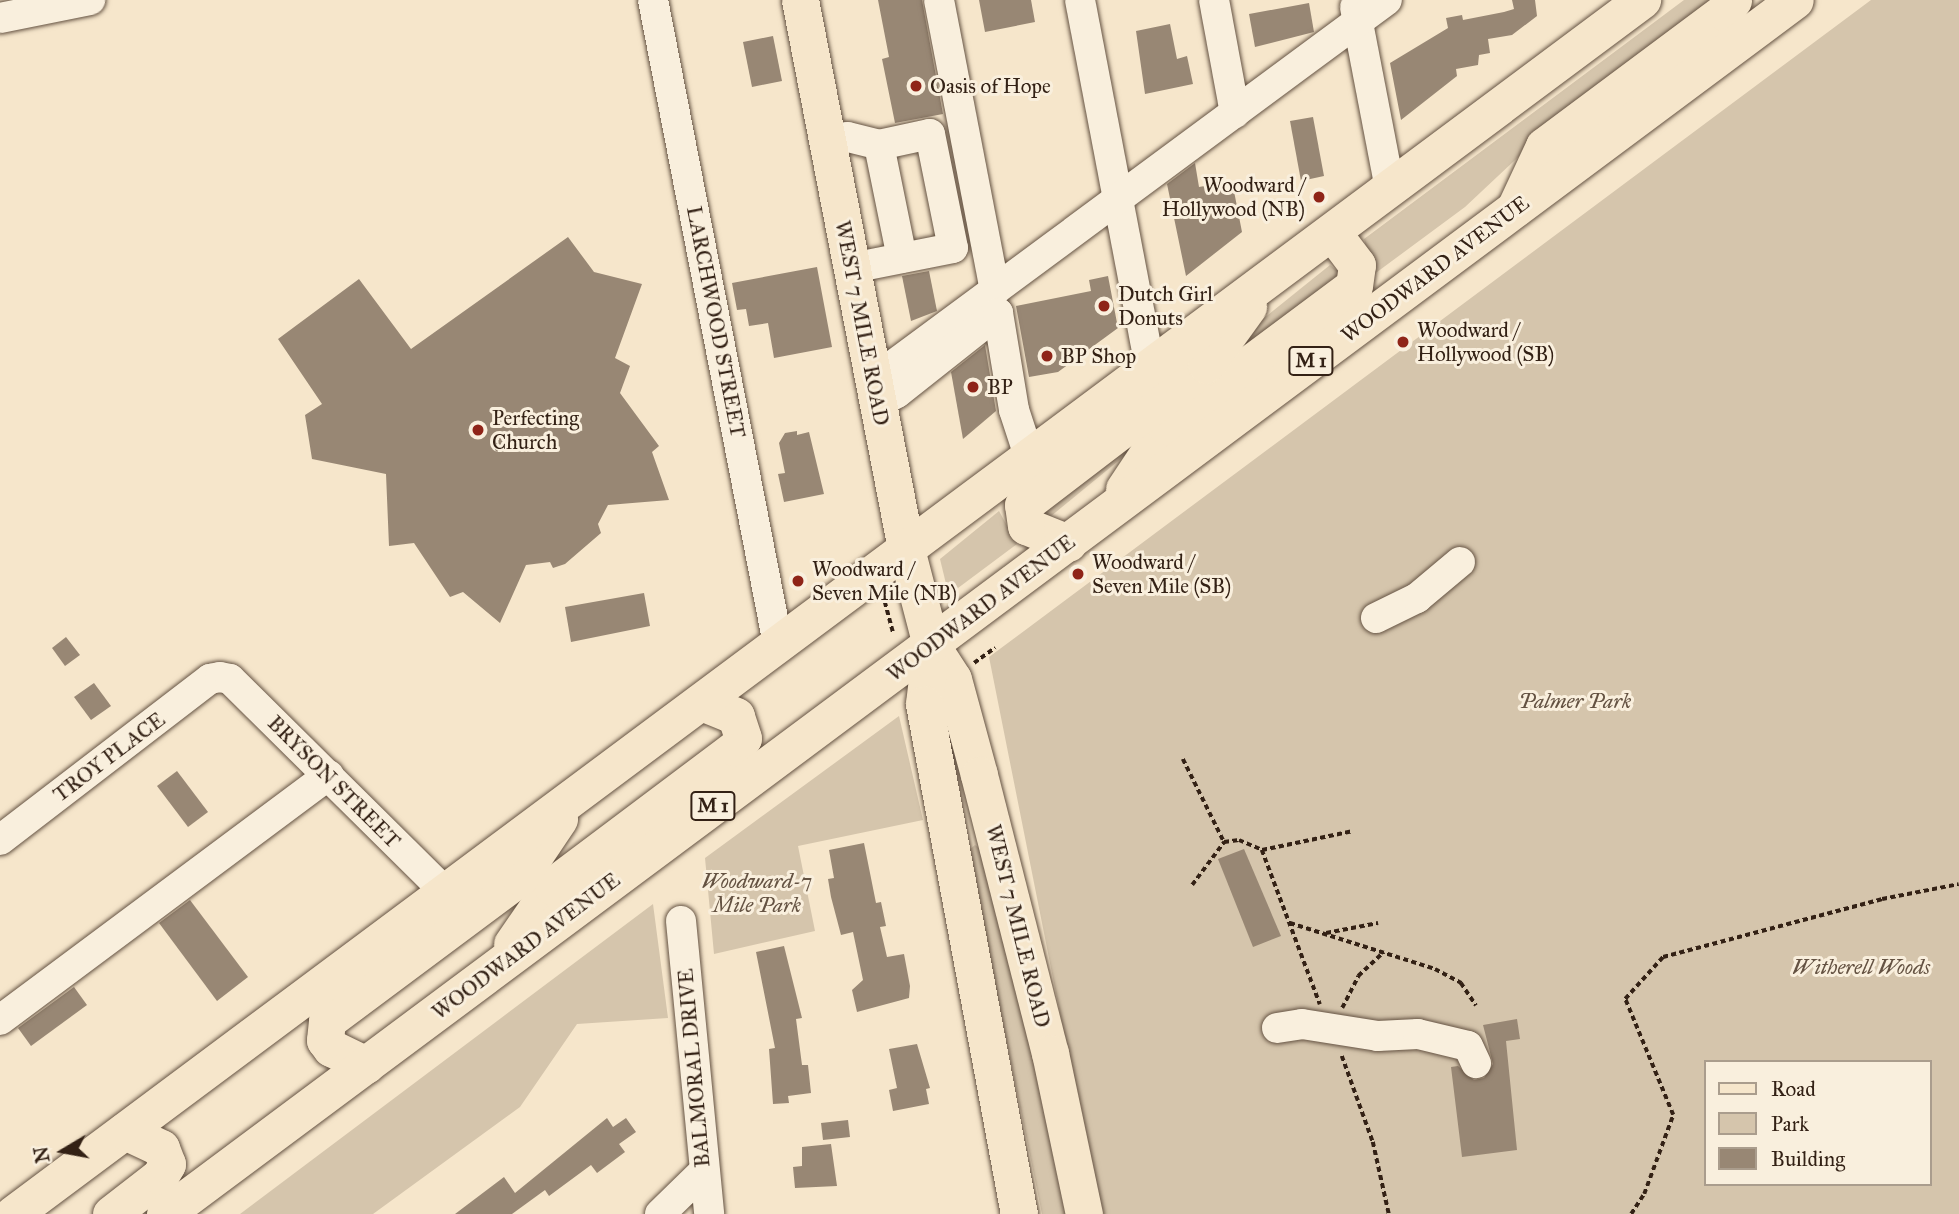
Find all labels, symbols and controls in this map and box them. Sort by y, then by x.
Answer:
place label: Oasis of Hope [930,73,1051,99]
marker: Oasis of Hope [908,78,924,94]
place label: Woodward / Hollywood (NB) [1162,172,1305,222]
marker: Woodward / Hollywood (NB) [1311,189,1327,205]
street label: WOODWARD AVENUE [1336,190,1534,348]
street label: LARCHWOOD STREET [681,204,751,440]
street label: WEST 7 MILE ROAD [830,218,894,428]
place label: Dutch Girl Donuts [1118,281,1213,331]
marker: Dutch Girl Donuts [1096,298,1112,314]
place label: Woodward / Hollywood (SB) [1417,317,1554,367]
marker: Woodward / Hollywood (SB) [1395,334,1411,350]
place label: BP Shop [1061,343,1136,369]
road number: M 1 [1288,346,1334,376]
marker: BP Shop [1039,348,1055,364]
place label: BP [987,374,1013,400]
marker: BP [965,379,981,395]
place label: Perfecting Church [492,405,579,455]
marker: Perfecting Church [470,422,486,438]
street label: WOODWARD AVENUE [882,529,1080,687]
place label: Woodward / Seven Mile (SB) [1092,549,1231,599]
place label: Woodward / Seven Mile (NB) [812,556,957,606]
marker: Woodward / Seven Mile (SB) [1070,566,1086,582]
marker: Woodward / Seven Mile (NB) [790,573,806,589]
park label: Palmer Park [1519,688,1631,714]
street label: TROY PLACE [48,707,170,807]
street label: BRYSON STREET [262,710,406,854]
road number: M 1 [690,790,736,821]
street label: WEST 7 MILE ROAD [981,822,1055,1030]
street label: WOODWARD AVENUE [427,867,625,1025]
park label: Woodward-7 Mile Park [701,868,813,918]
park label: Witherell Woods [1792,954,1930,980]
street label: BALMORAL DRIVE [673,968,715,1168]
legend [1703,1060,1931,1186]
text: Road [1771,1076,1816,1102]
text: Park [1771,1111,1809,1137]
north arrow [28,1116,98,1186]
text: N [29,1145,55,1165]
text: Building [1771,1146,1845,1172]

